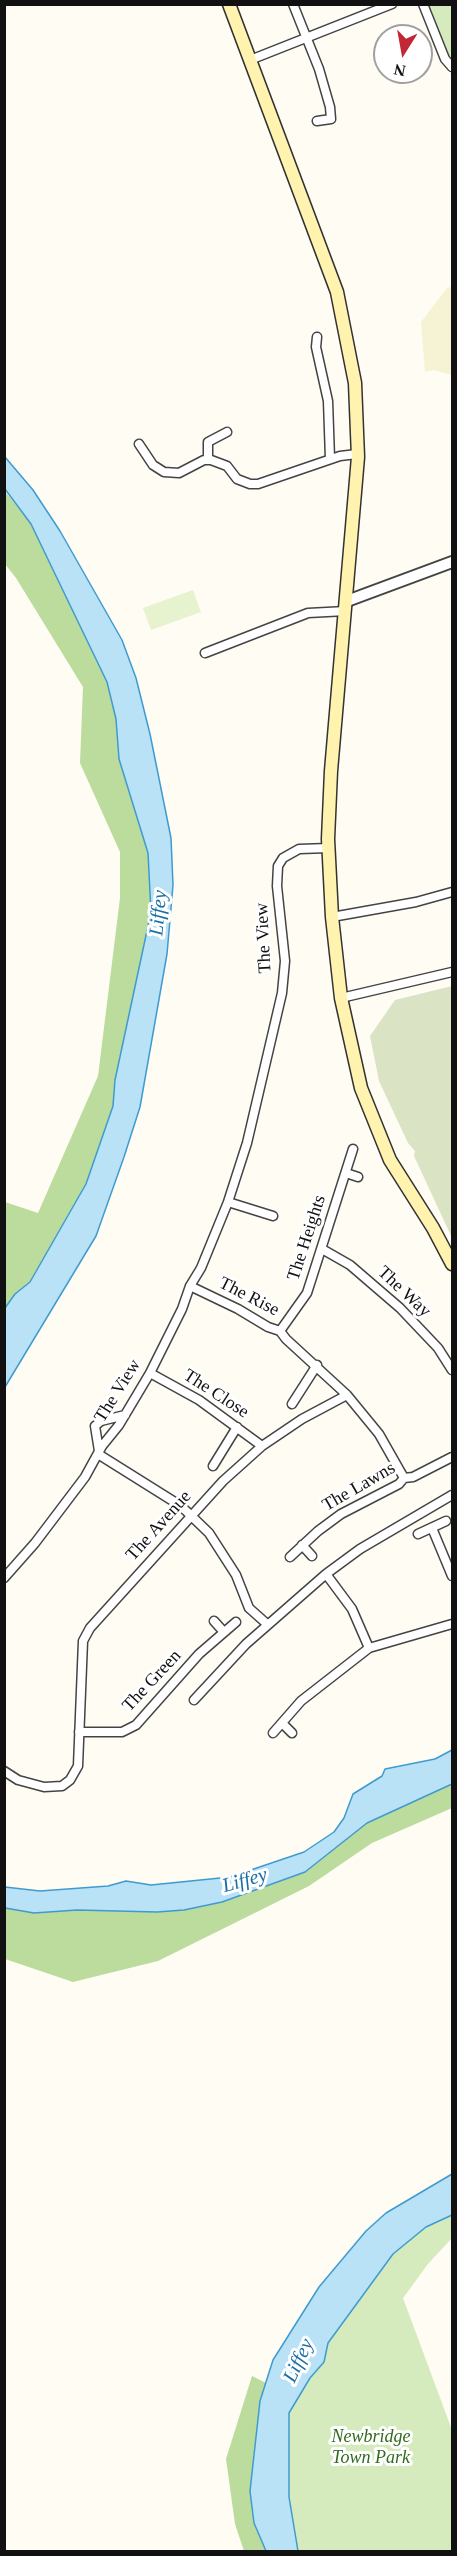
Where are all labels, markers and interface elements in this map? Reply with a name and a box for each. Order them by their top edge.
north arrow [373,24,433,84]
text: N [393,61,407,80]
water label: Liffey [145,889,173,937]
street label: The View [251,902,277,974]
street label: The Heights [283,1193,331,1283]
street label: The Way [373,1262,435,1322]
street label: The Rise [215,1273,283,1321]
street label: The View [90,1355,146,1427]
street label: The Close [179,1365,253,1423]
street label: The Lawns [319,1458,399,1516]
street label: The Avenue [122,1486,196,1566]
street label: The Green [118,1646,186,1716]
water label: Liffey [220,1863,270,1899]
water label: Liffey [278,2335,320,2387]
park label: Newbridge Town Park [332,2426,410,2468]

